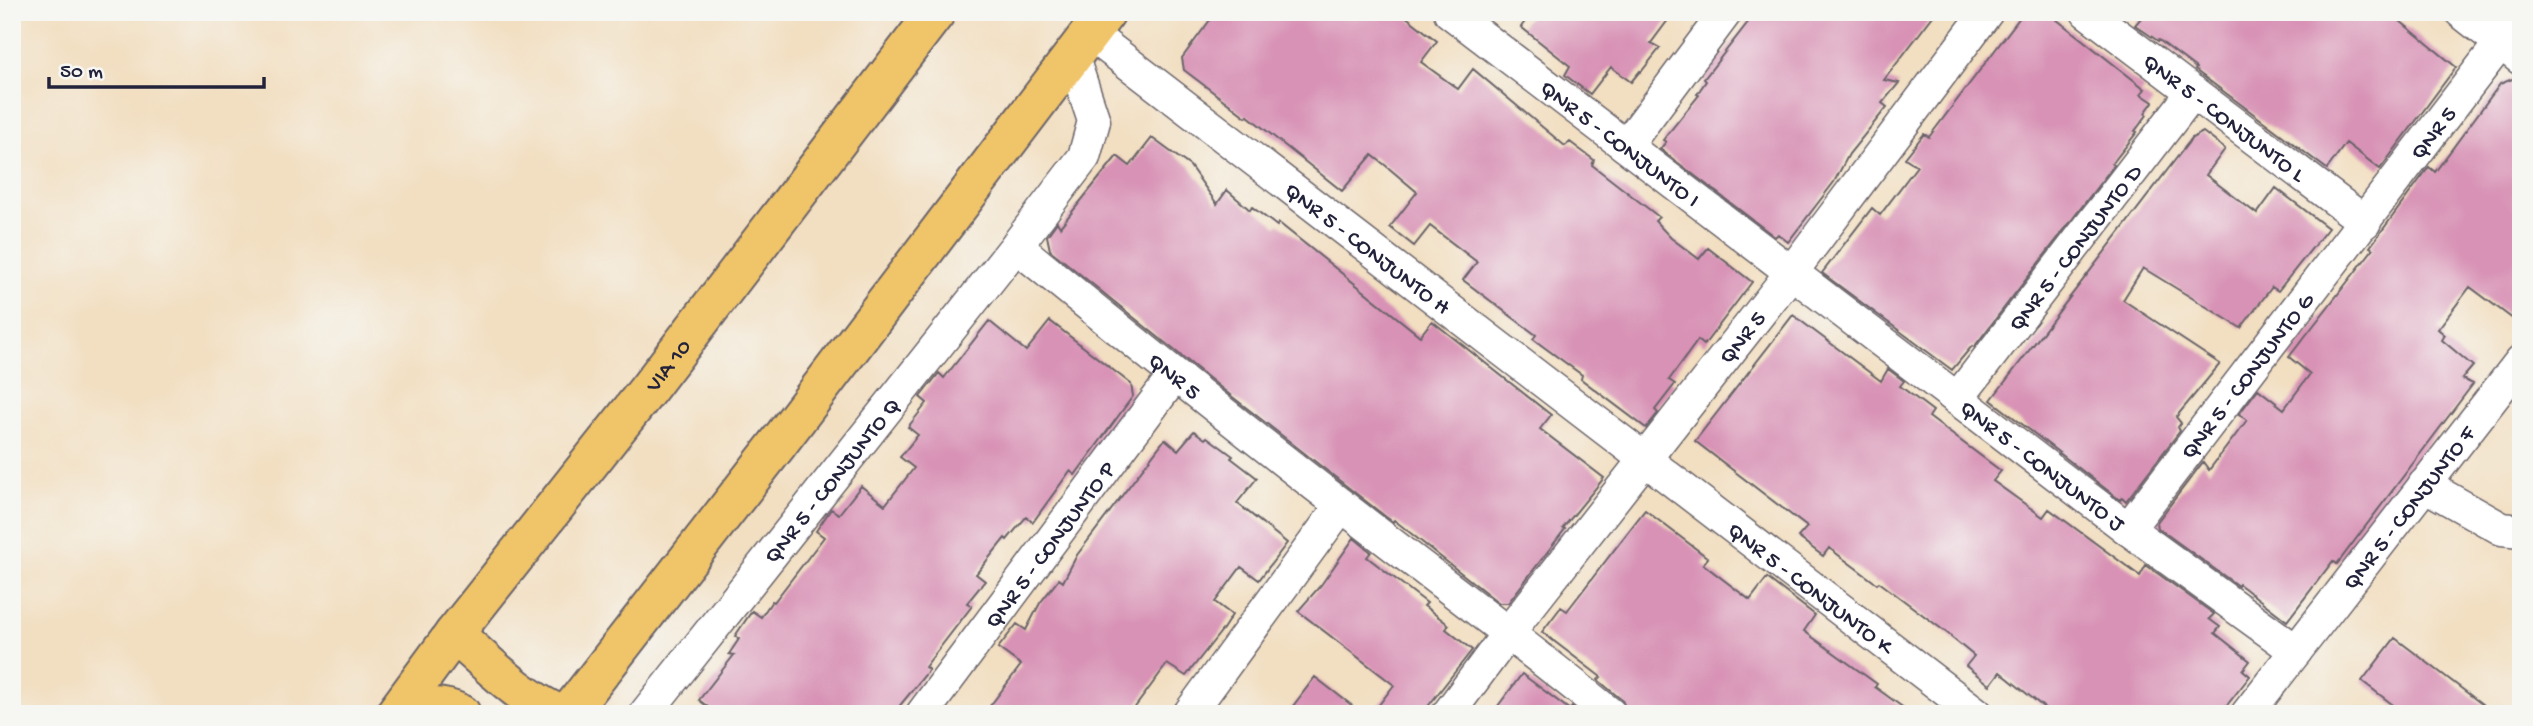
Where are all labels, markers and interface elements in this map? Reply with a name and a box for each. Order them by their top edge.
scale bar [49,46,264,90]
street label: QNR 5 - CONJUNTO L [2136,49,2311,190]
text: 50 m [60,61,103,86]
street label: QNR 5 - CONJUNTO I [1534,76,1704,215]
street label: QNR 5 [2406,102,2464,166]
street label: QNR 5 - CONJUNTO D [2004,159,2150,338]
street label: QNR 5 - CONJUNTO H [1278,178,1455,322]
street label: QNR 5 - CONJUNTO G [2176,287,2322,466]
street label: QNR 5 [1715,307,1773,371]
street label: VIA 10 [640,335,699,399]
street label: QNR 5 [1141,348,1205,407]
street label: QNR 5 - CONJUNTO Q [760,394,907,570]
street label: QNR 5 - CONJUNTO J [1953,396,2130,540]
street label: QNR 5 - CONJUNTO F [2338,421,2483,596]
street label: QNR 5 - CONJUNTO P [981,457,1123,635]
street label: QNR 5 - CONJUNTO K [1721,518,1899,663]

